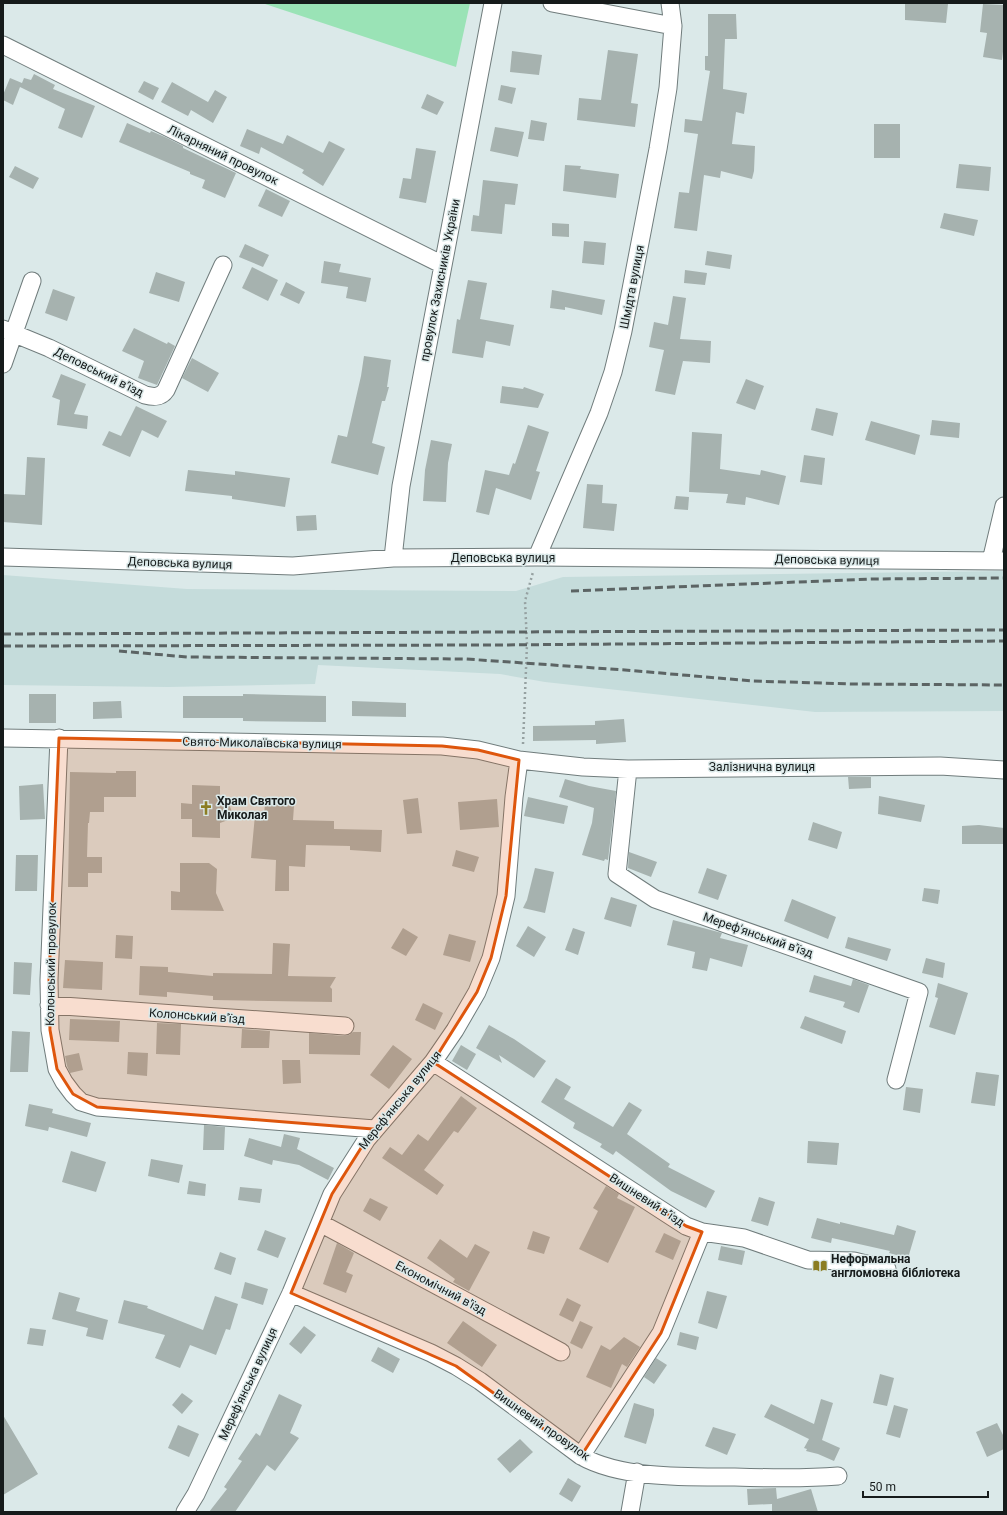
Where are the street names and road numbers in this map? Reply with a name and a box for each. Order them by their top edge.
street label: Лікарняний провулок [165,122,281,188]
street label: провулок Захисників України [417,197,463,363]
street label: Шмідта вулиця [617,244,647,330]
street label: Деповський в’їзд [52,344,146,400]
street label: Деповська вулиця [451,551,555,565]
street label: Деповська вулиця [775,552,879,568]
street label: Деповська вулиця [127,554,233,572]
street label: Свято-Миколаївська вулиця [182,735,342,751]
street label: Залізнична вулиця [709,760,815,774]
street label: Колонський провулок [43,901,59,1026]
street label: Мереф'янський в'їзд [701,910,815,960]
street label: Колонський в'їзд [148,1006,246,1026]
street label: Мереф'янська вулиця [356,1048,444,1152]
street label: Вишневий в’їзд [607,1171,687,1229]
street label: Економічний в'їзд [393,1258,489,1318]
street label: Мереф'янська вулиця [216,1325,280,1443]
street label: Вишневий провулок [491,1387,593,1464]

